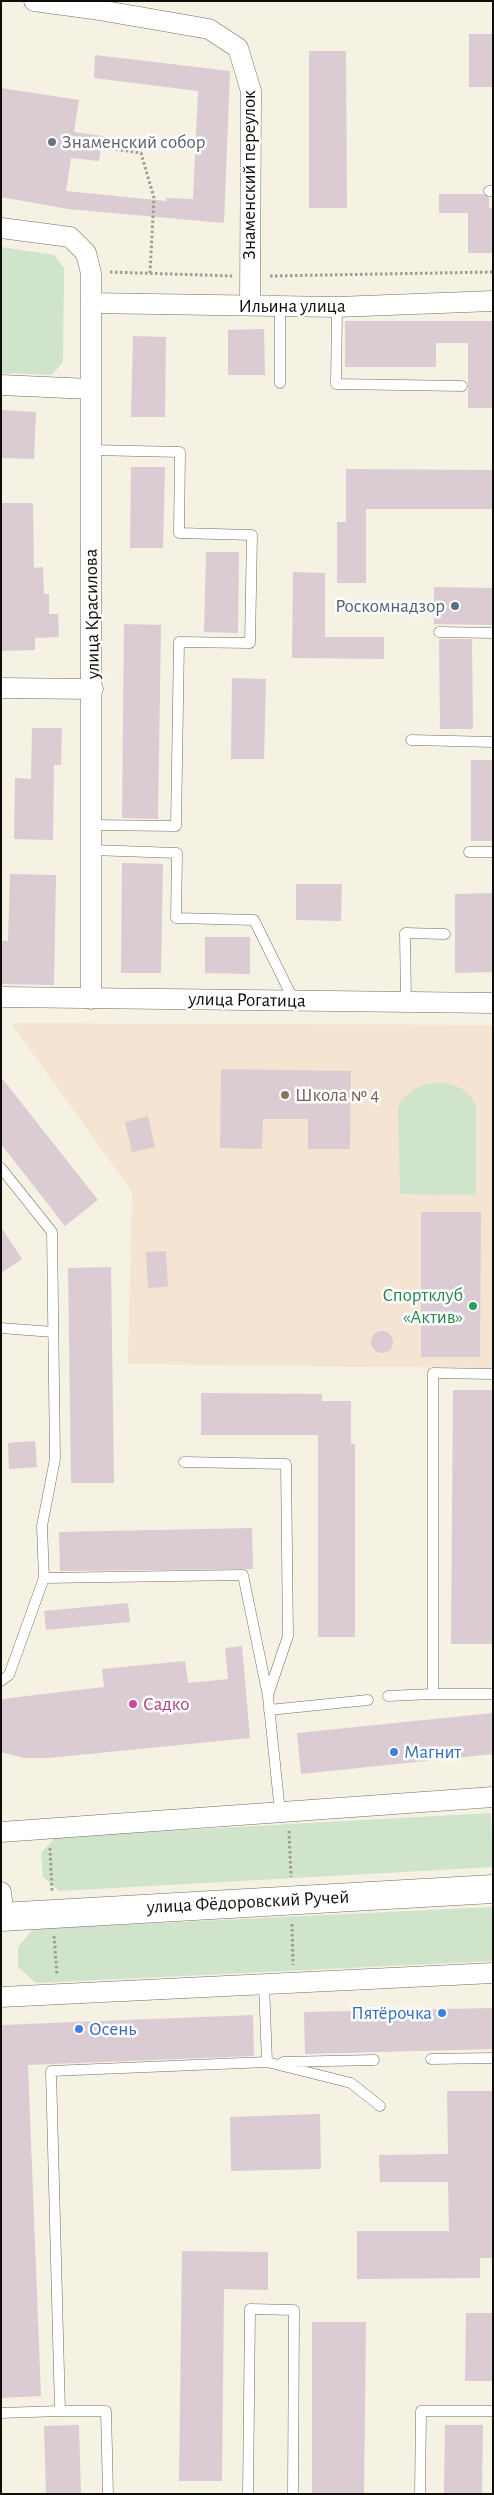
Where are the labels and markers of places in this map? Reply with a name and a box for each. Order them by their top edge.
place label: Знаменский собор [62,131,205,153]
marker: Знаменский собор [46,136,58,148]
place label: Роскомнадзор [335,595,445,617]
marker: Роскомнадзор [449,600,461,612]
place label: Школа № 4 [295,1084,379,1106]
marker: Школа № 4 [279,1089,291,1101]
place label: Спортклуб «Актив» [382,1284,463,1328]
marker: Спортклуб «Актив» [467,1300,479,1312]
place label: Садко [143,1693,189,1715]
marker: Садко [127,1698,139,1710]
place label: Магнит [404,1741,461,1763]
marker: Магнит [388,1746,400,1758]
place label: Пятёрочка [351,2002,432,2024]
marker: Пятёрочка [436,2007,448,2019]
place label: Осень [89,2018,136,2040]
marker: Осень [73,2023,85,2035]

